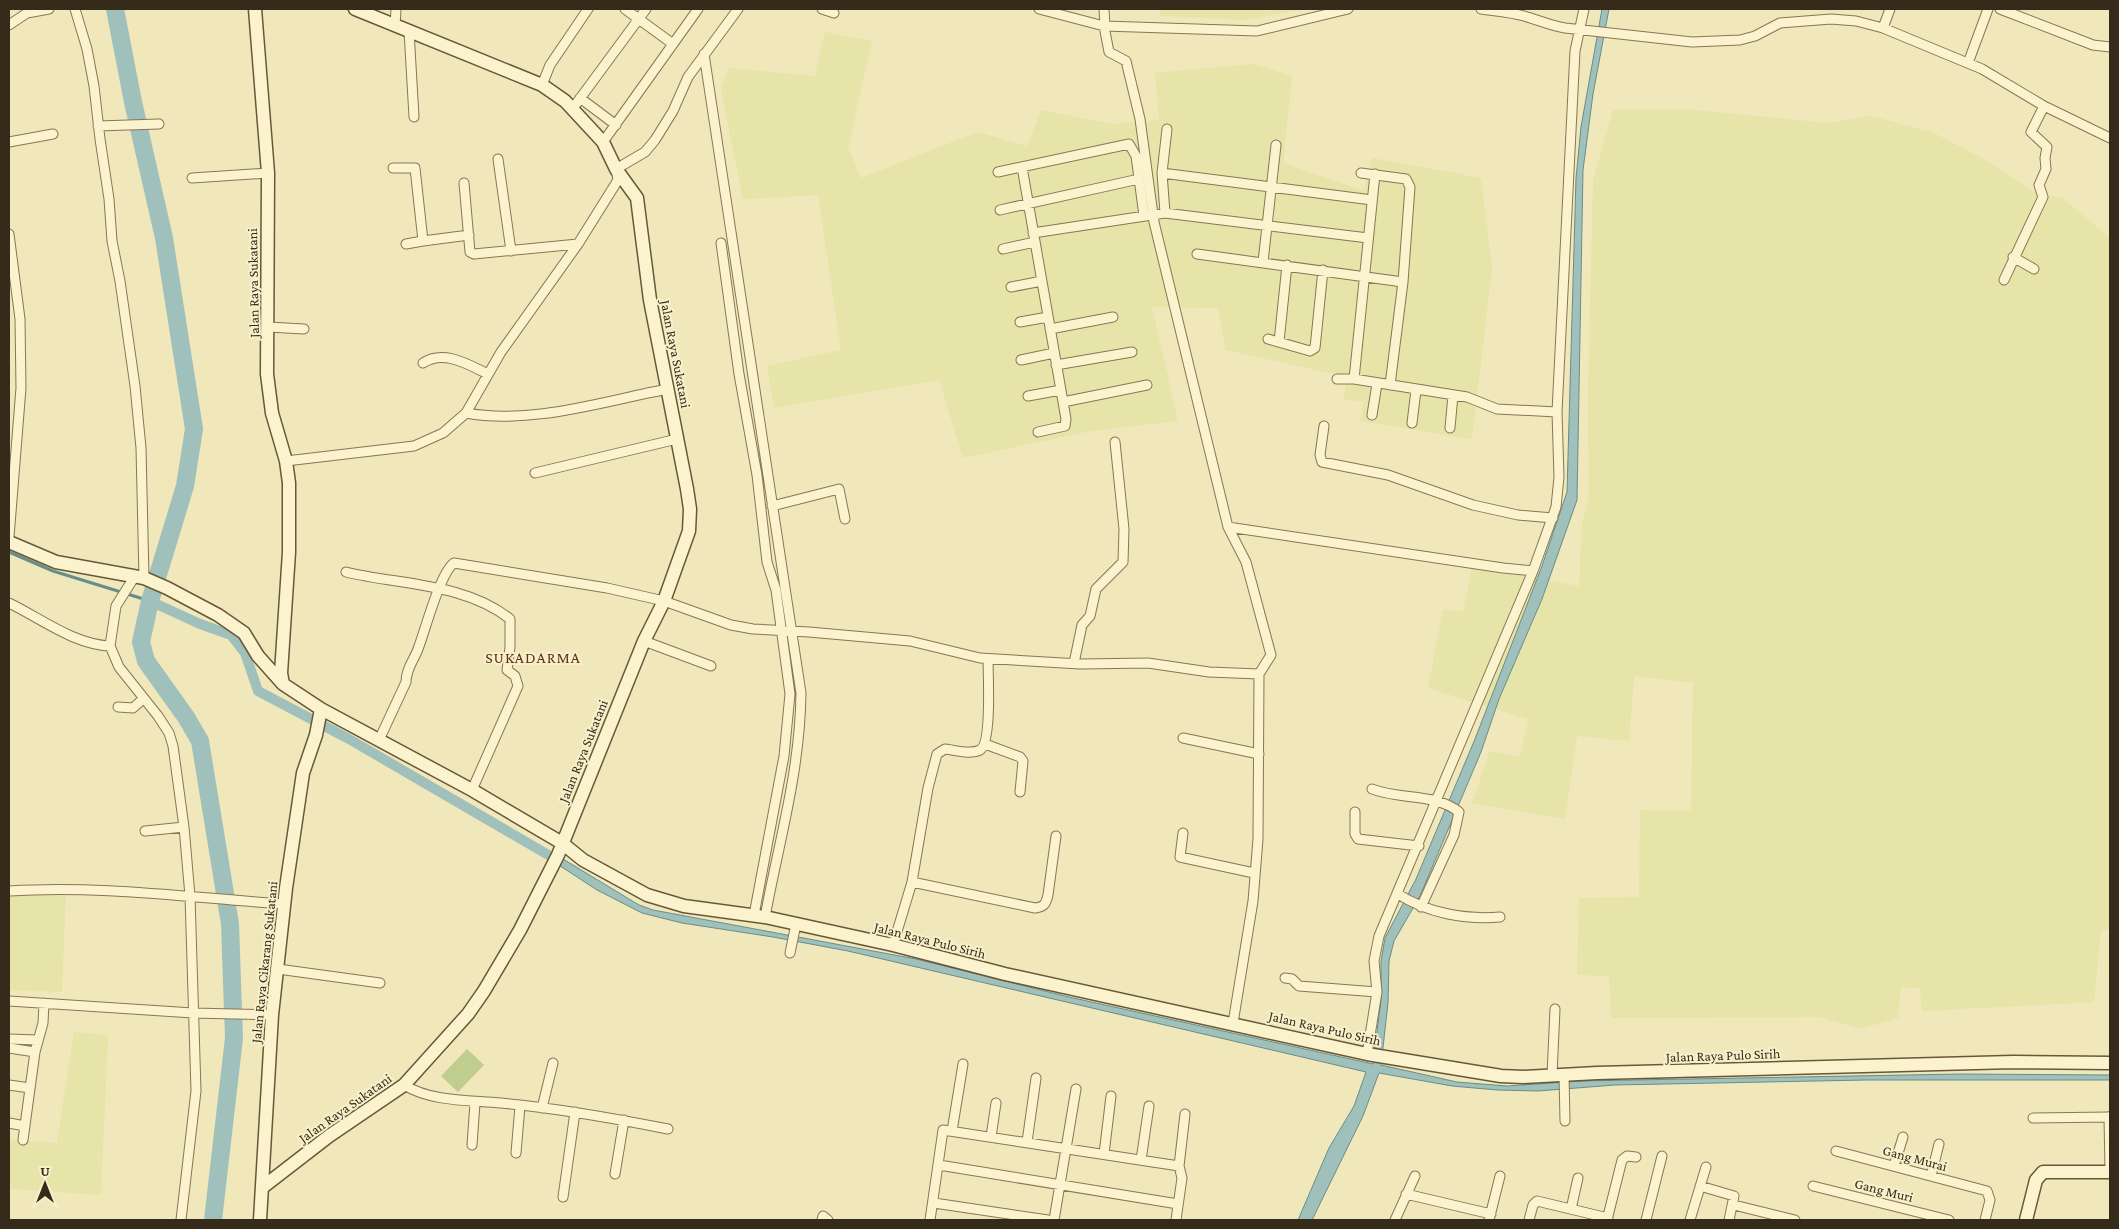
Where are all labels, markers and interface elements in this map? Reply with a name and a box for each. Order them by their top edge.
street label: Jalan Raya Sukatani [244,228,262,340]
street label: Jalan Raya Sukatani [657,297,694,410]
district label: SUKADARMA [485,649,581,666]
street label: Jalan Raya Sukatani [554,697,611,807]
street label: Jalan Raya Cikarang Sukatani [247,880,281,1046]
street label: Jalan Raya Pulo Sirih [871,918,988,962]
street label: Jalan Raya Pulo Sirih [1265,1007,1383,1049]
street label: Jalan Raya Pulo Sirih [1663,1045,1781,1065]
street label: Jalan Raya Sukatani [294,1070,395,1147]
street label: Gang Murai [1881,1142,1949,1174]
north arrow [20,1159,70,1209]
text: U [40,1163,50,1179]
street label: Gang Muri [1853,1175,1915,1205]

